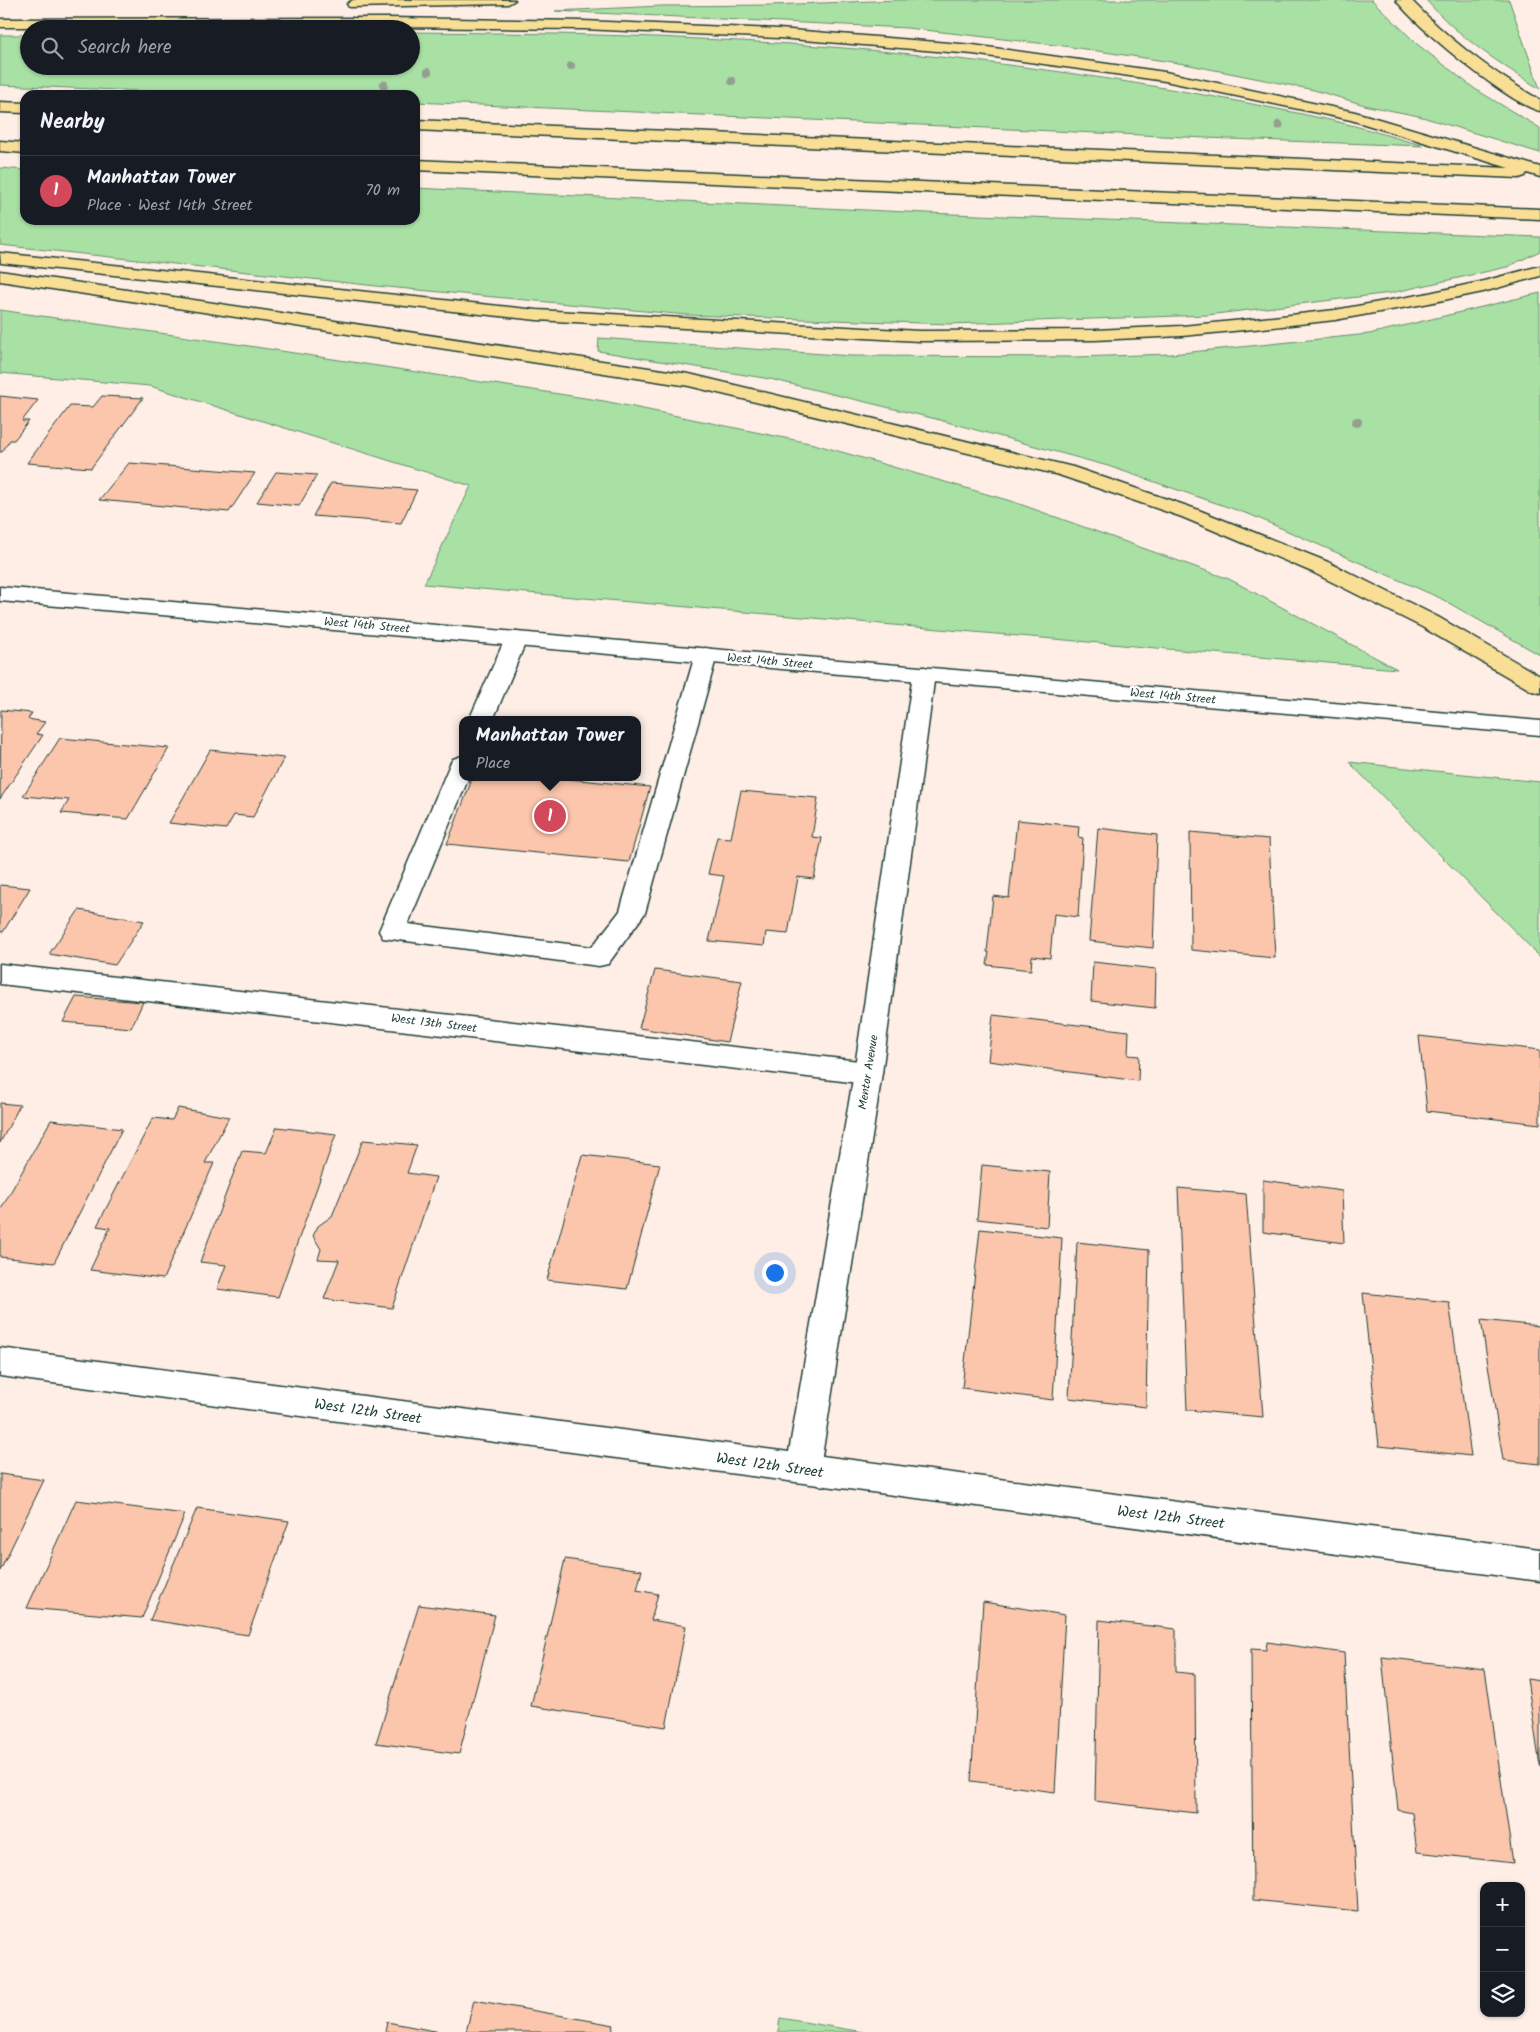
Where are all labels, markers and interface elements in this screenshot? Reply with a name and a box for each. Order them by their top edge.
search box [20,20,420,75]
text: Search here [78,33,172,63]
icon: search [38,34,66,62]
text: Nearby [40,106,105,139]
text: Manhattan Tower [87,163,235,193]
text: 1 [54,178,58,203]
text: 70 m [365,178,400,203]
text: Place · West 14th Street [87,193,253,218]
street label: West 14th Street [323,612,411,639]
street label: West 14th Street [726,648,814,675]
street label: West 14th Street [1129,683,1217,710]
popup [459,716,641,781]
text: Manhattan Tower [476,721,624,751]
text: Place [476,751,510,776]
pin: 1 [534,797,566,835]
street label: West 13th Street [390,1009,478,1038]
street label: Mentor Avenue [853,1033,884,1111]
your location [762,1260,788,1286]
street label: West 12th Street [313,1393,423,1431]
street label: West 12th Street [715,1447,825,1485]
street label: West 12th Street [1116,1499,1226,1537]
map controls [1480,1882,1525,2017]
button: + [1480,1882,1525,1927]
button: − [1480,1927,1525,1972]
button: layers [1480,1972,1525,2017]

